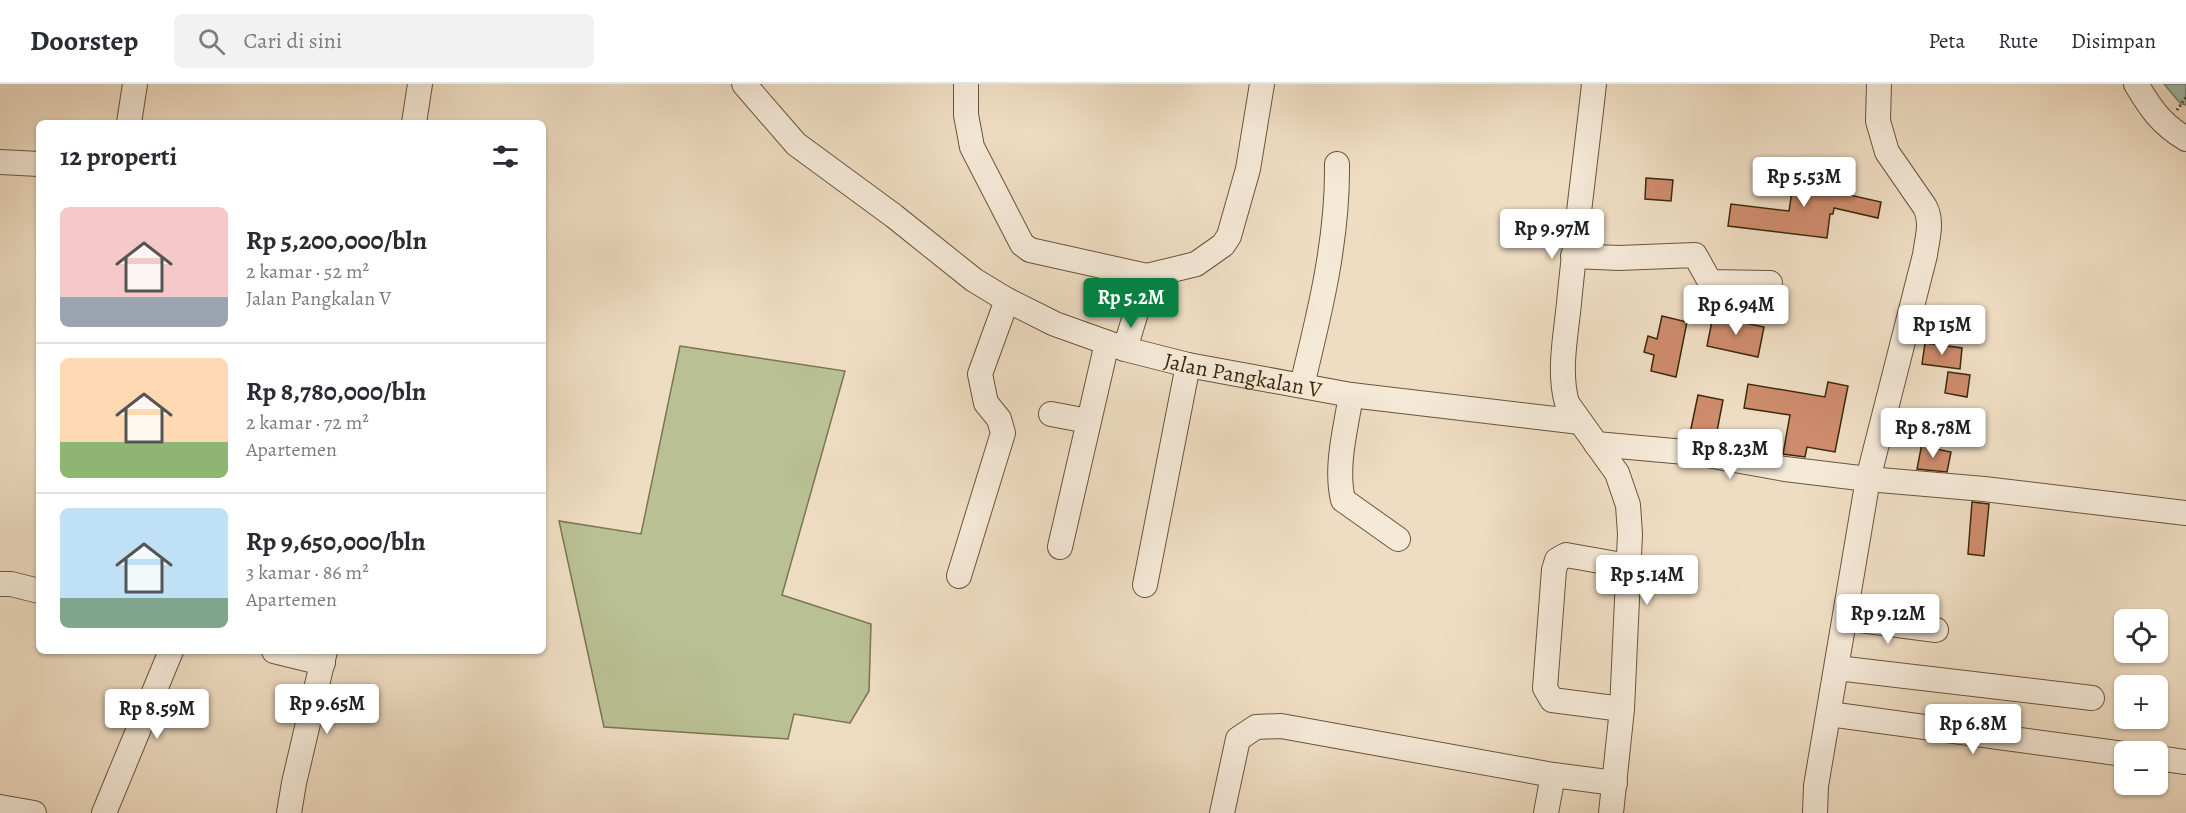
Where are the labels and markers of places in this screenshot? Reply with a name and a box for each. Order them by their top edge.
pin: Rp 5.53M [1742,157,1866,208]
pin: Rp 9.97M [1490,209,1614,260]
pin: Rp 5.2M [1076,278,1186,329]
pin: Rp 6.94M [1674,285,1798,336]
pin: Rp 15M [1893,305,1991,356]
pin: Rp 8.78M [1871,408,1995,459]
pin: Rp 8.23M [1668,429,1792,480]
pin: Rp 5.14M [1585,555,1709,606]
pin: Rp 9.12M [1826,594,1950,645]
pin: Rp 9.65M [265,684,389,735]
pin: Rp 8.59M [95,689,219,740]
pin: Rp 6.8M [1918,704,2028,755]

